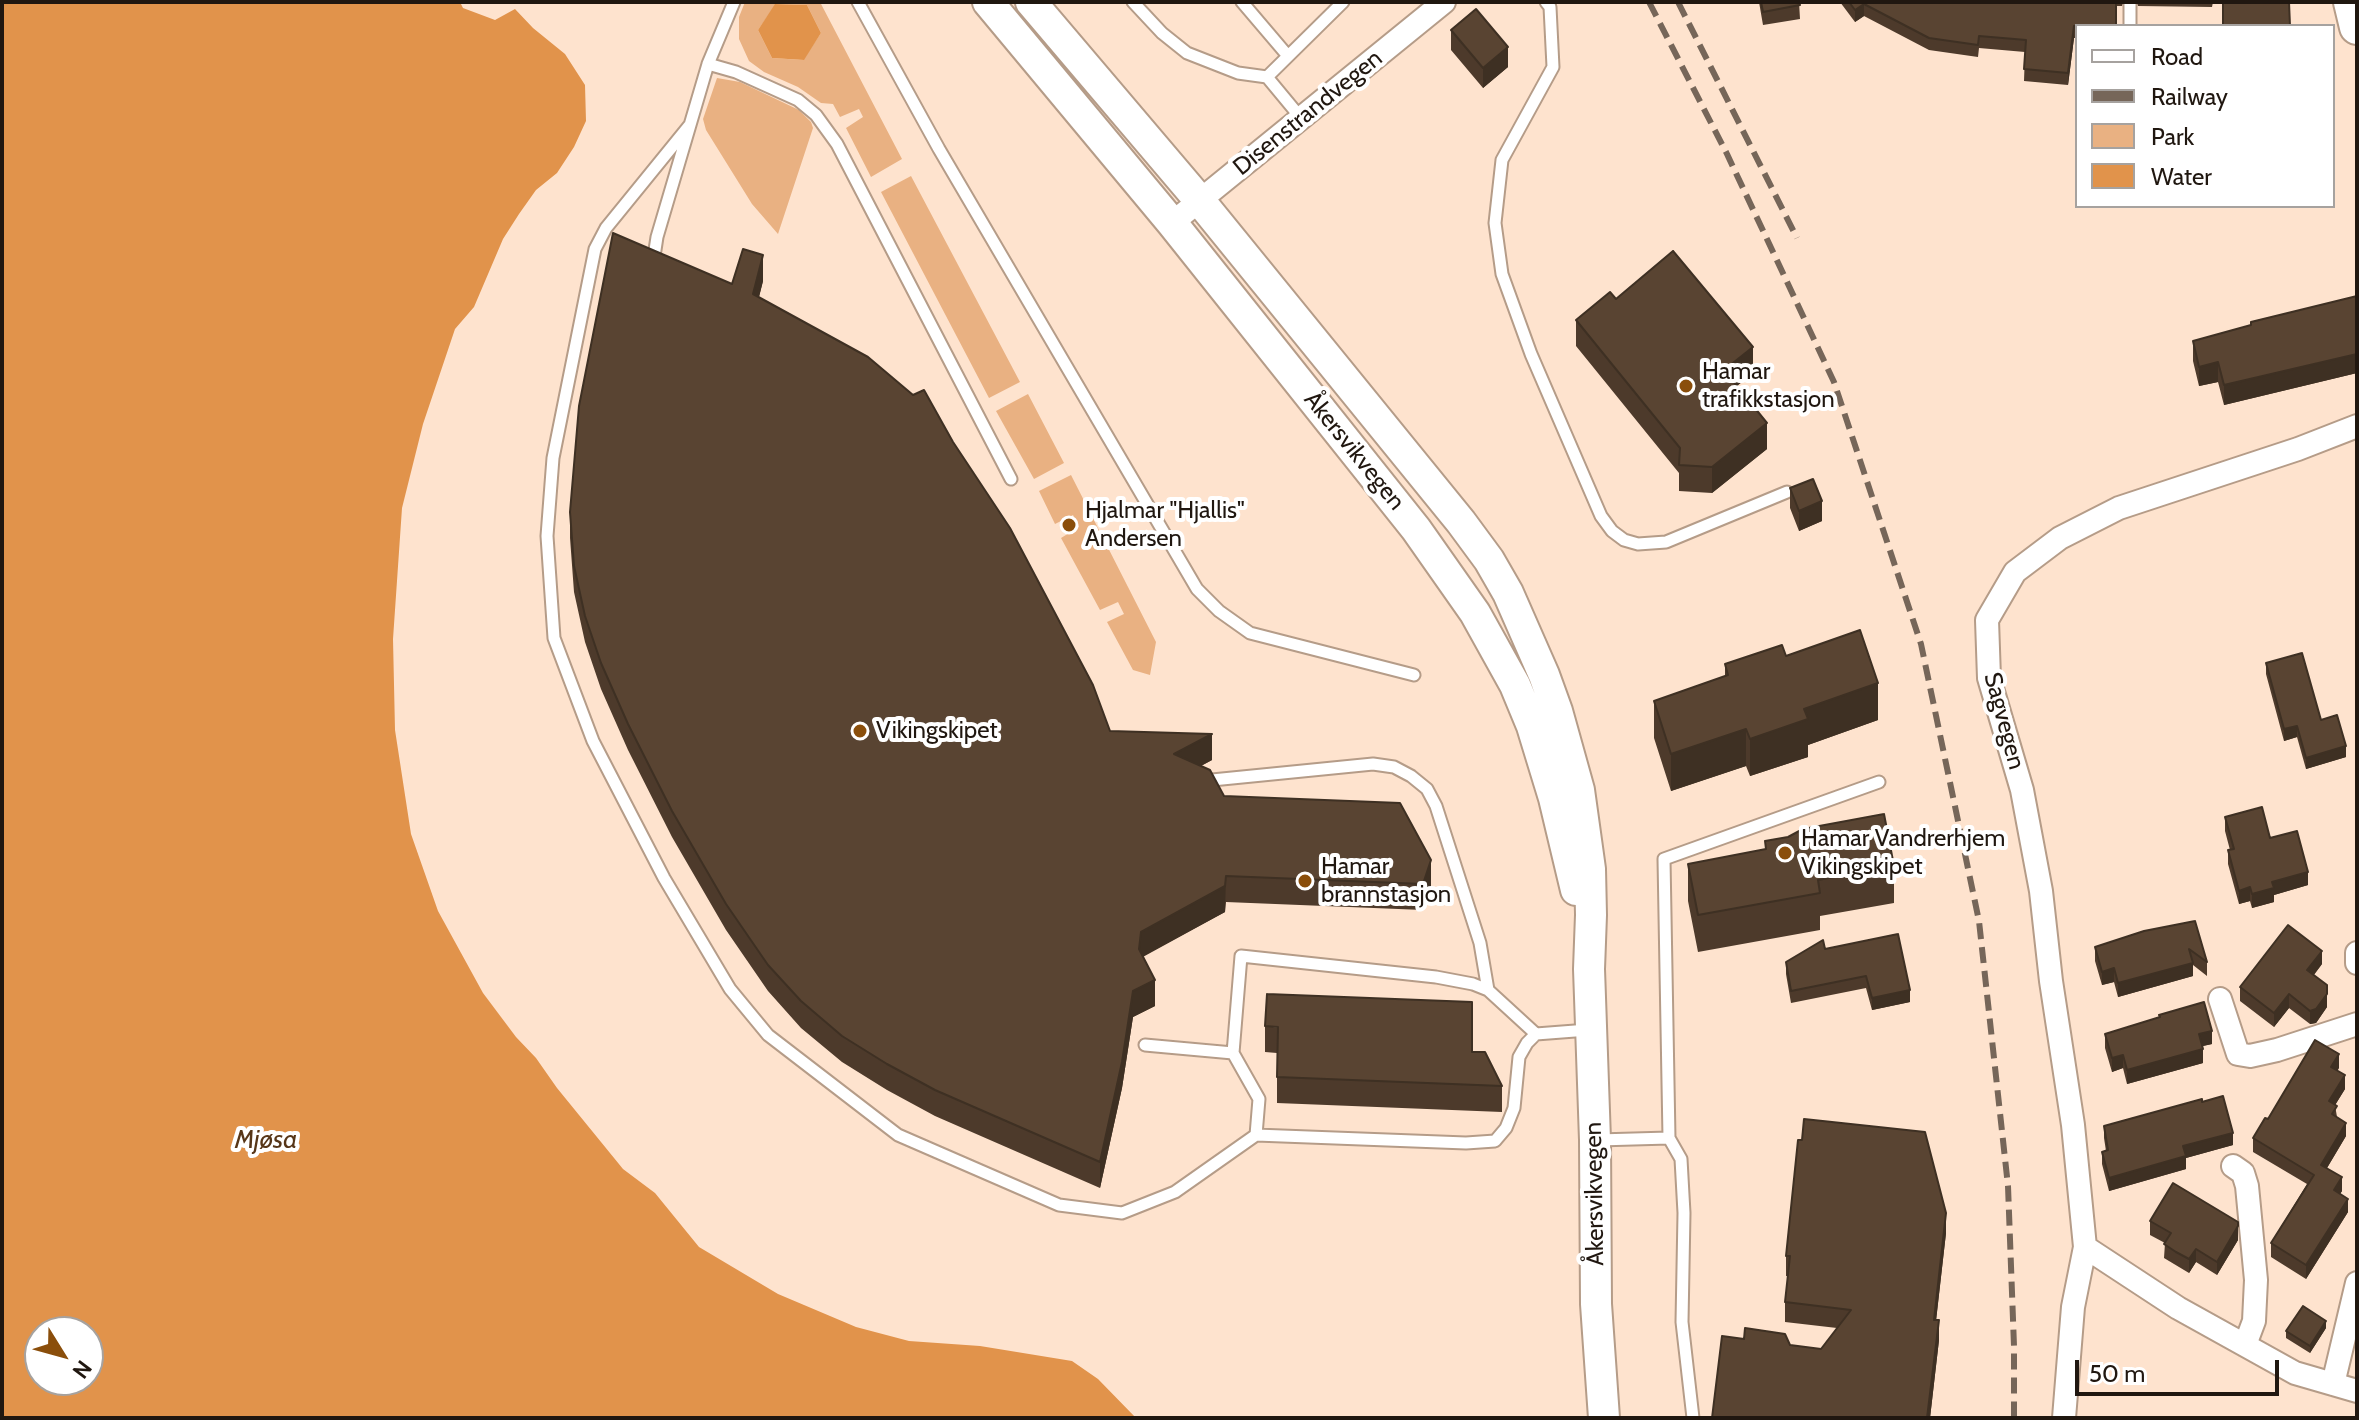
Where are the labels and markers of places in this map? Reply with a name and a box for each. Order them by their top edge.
place label: Hamar trafikkstasjon [1702,358,1835,414]
marker: Hamar trafikkstasjon [1677,377,1695,395]
place label: Hjalmar "Hjallis" Andersen [1085,497,1245,553]
marker: Hjalmar "Hjallis" Andersen [1060,516,1078,534]
place label: Vikingskipet [876,717,998,745]
marker: Vikingskipet [851,722,869,740]
place label: Hamar Vandrerhjem Vikingskipet [1801,825,2005,881]
marker: Hamar Vandrerhjem Vikingskipet [1776,844,1794,862]
place label: Hamar brannstasjon [1321,853,1451,909]
marker: Hamar brannstasjon [1296,872,1314,890]

